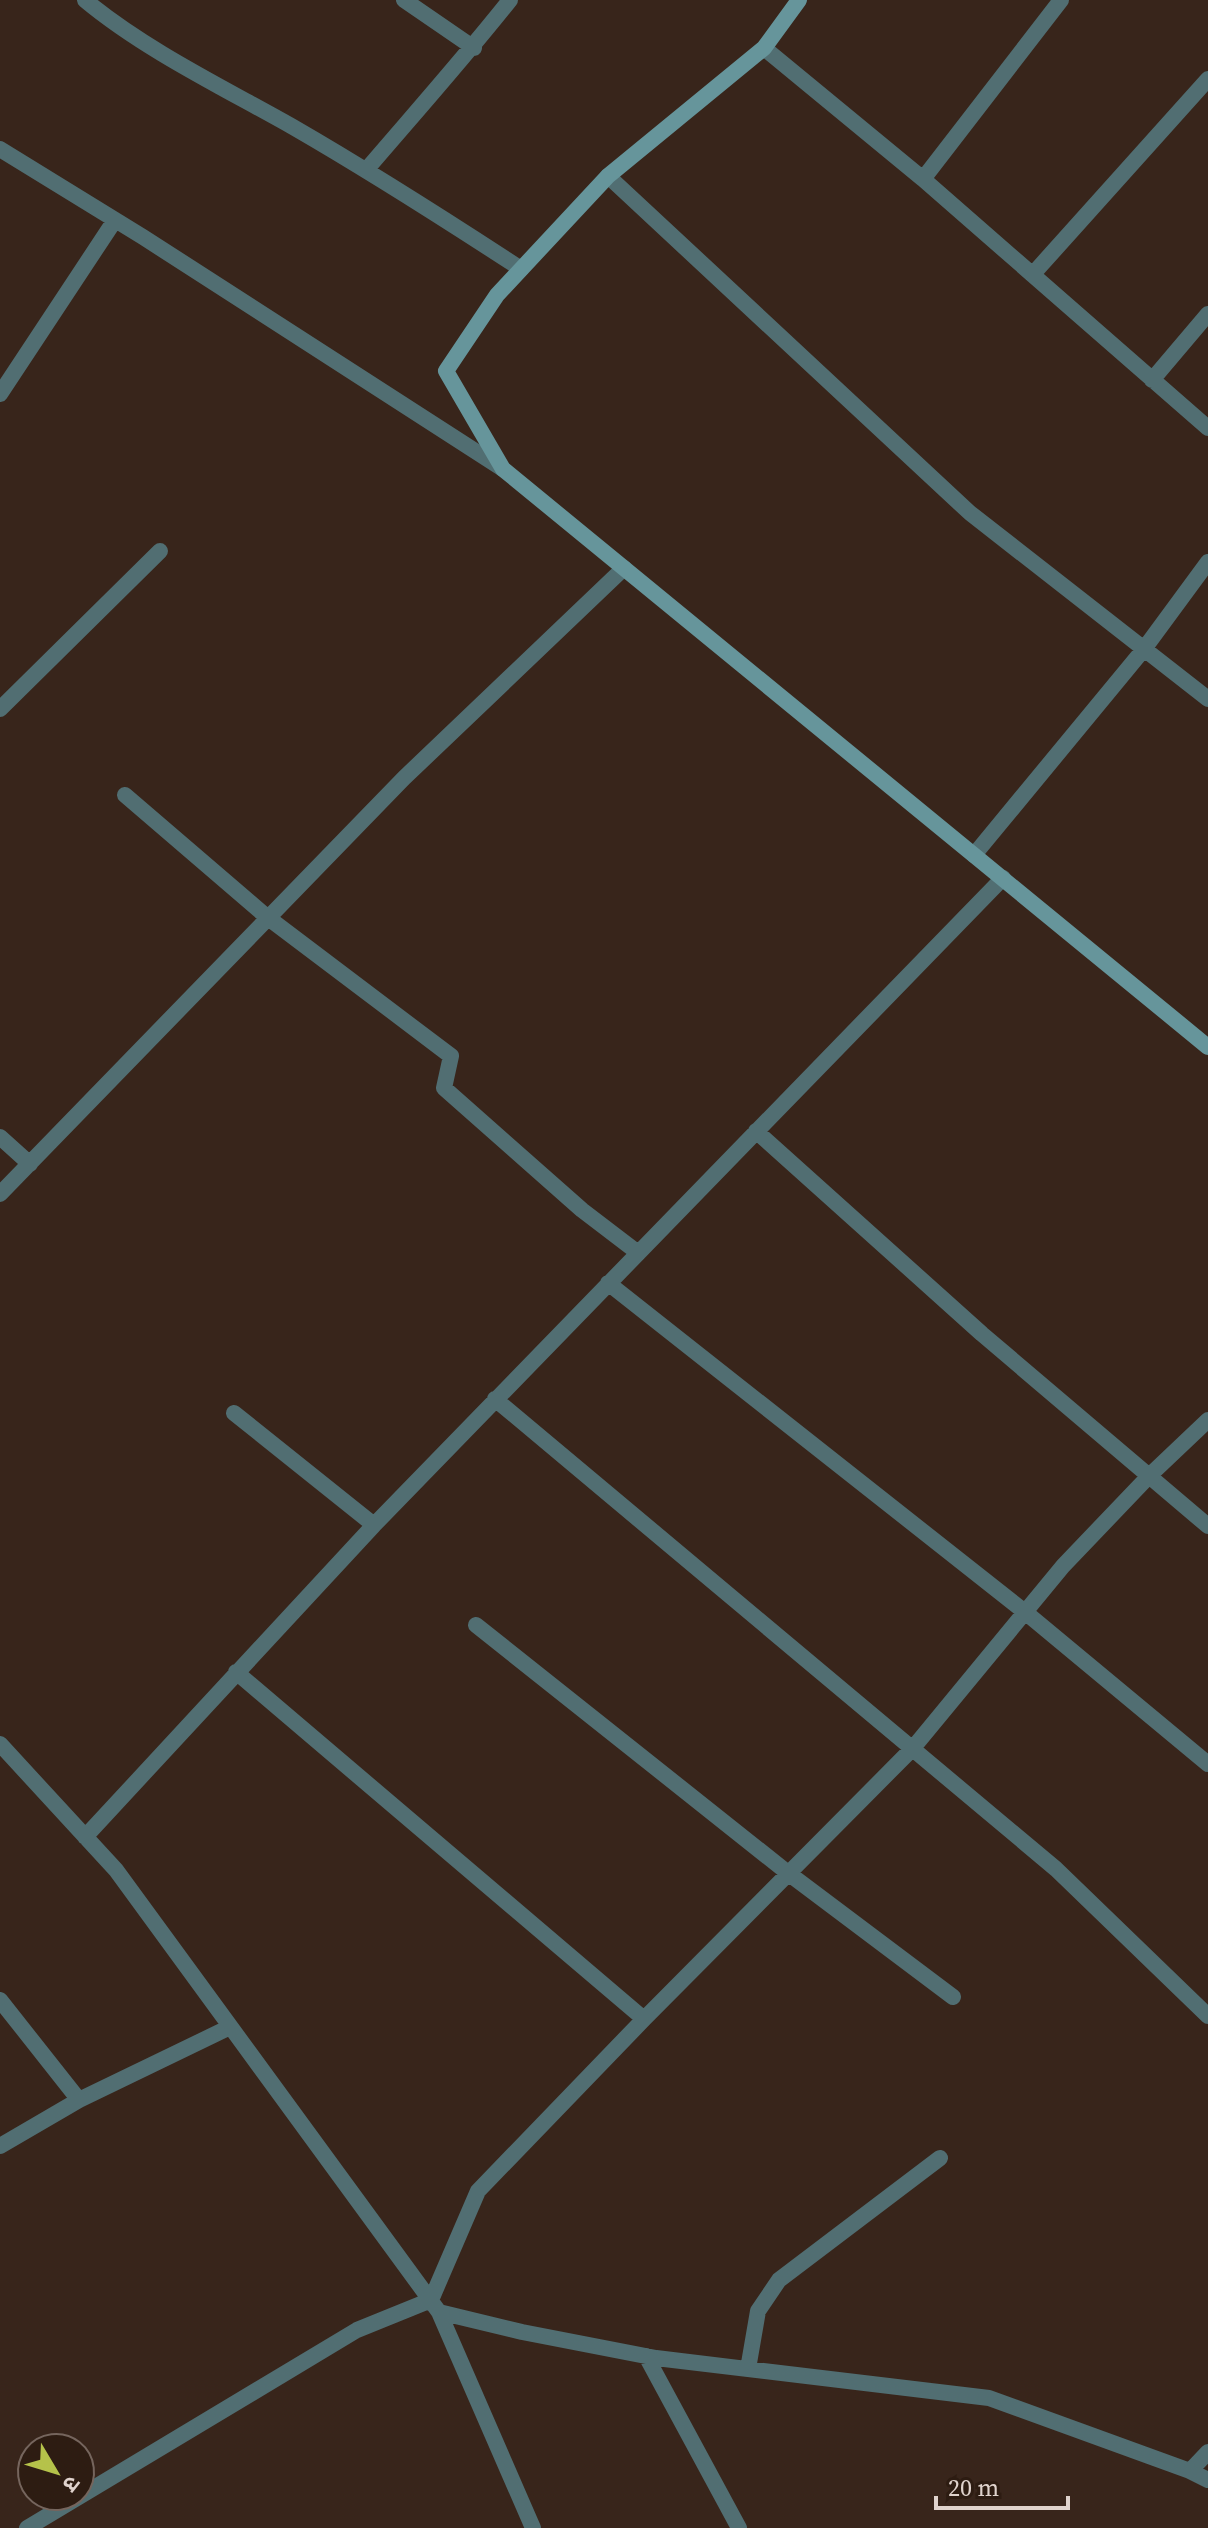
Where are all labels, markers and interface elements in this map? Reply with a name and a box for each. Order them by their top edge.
north arrow [16,2432,96,2512]
scale bar [936,2460,1068,2510]
text: उ [55,2470,88,2500]
text: 20 m [948,2471,999,2504]

